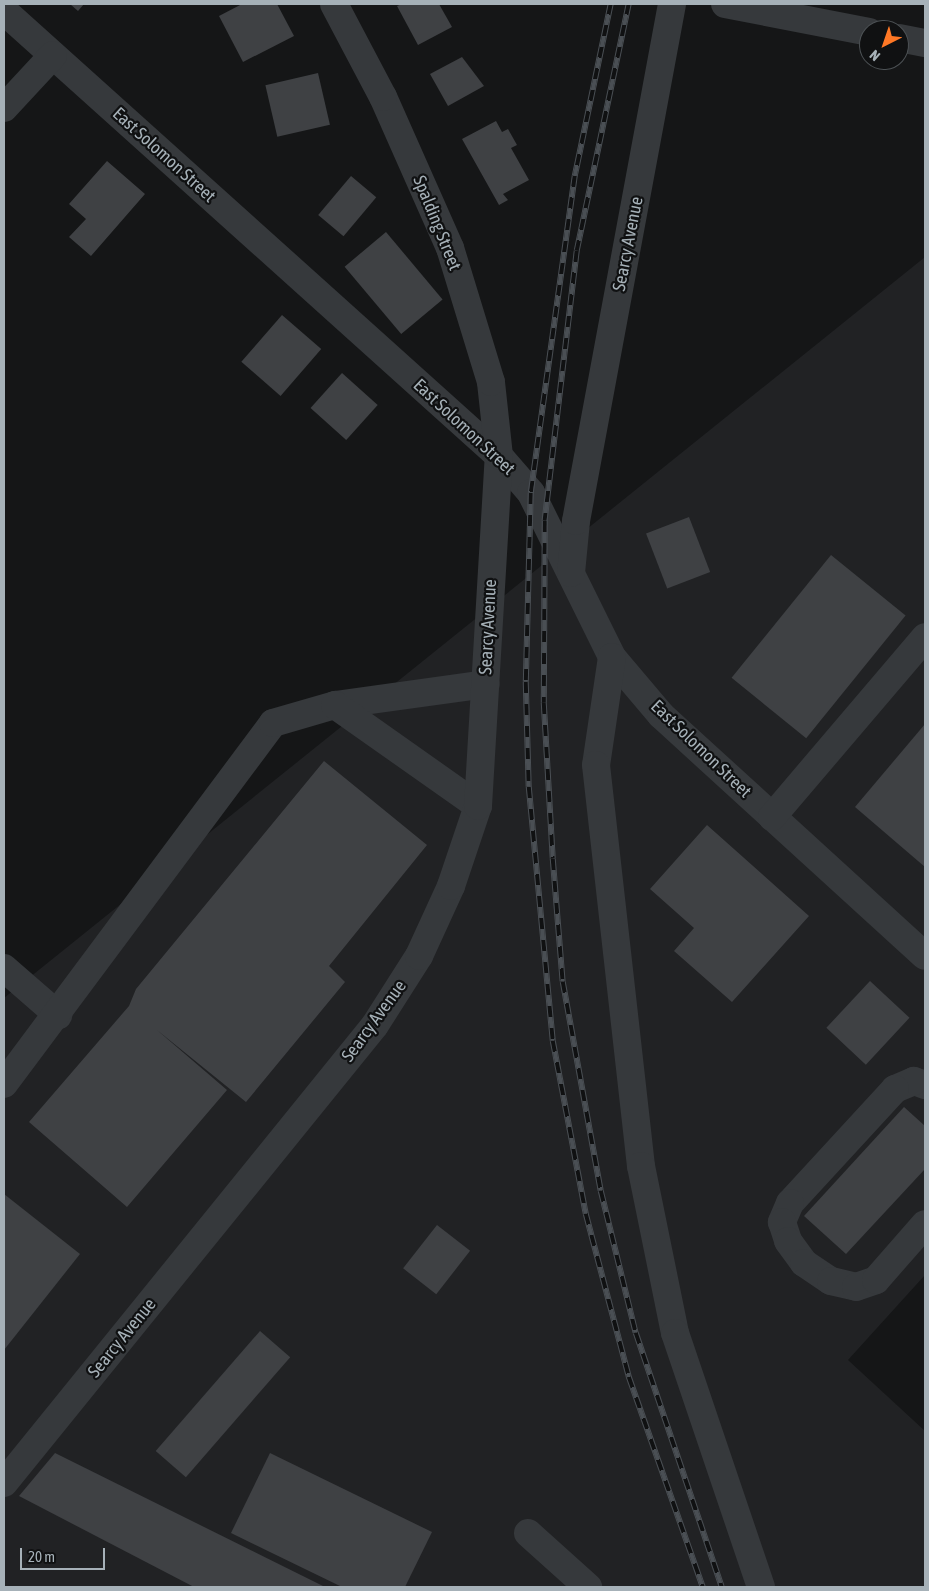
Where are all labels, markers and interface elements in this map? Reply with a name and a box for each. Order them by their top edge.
north arrow [859,20,909,70]
text: N [866,47,883,64]
street label: East Solomon Street [108,103,220,207]
street label: Spalding Street [408,173,466,273]
street label: Searcy Avenue [608,195,648,293]
street label: East Solomon Street [409,374,519,480]
street label: Searcy Avenue [475,579,501,675]
street label: East Solomon Street [646,696,756,802]
street label: Searcy Avenue [337,976,411,1066]
street label: Searcy Avenue [83,1294,161,1382]
scale bar [22,1538,108,1570]
text: 20 m [28,1548,55,1565]

